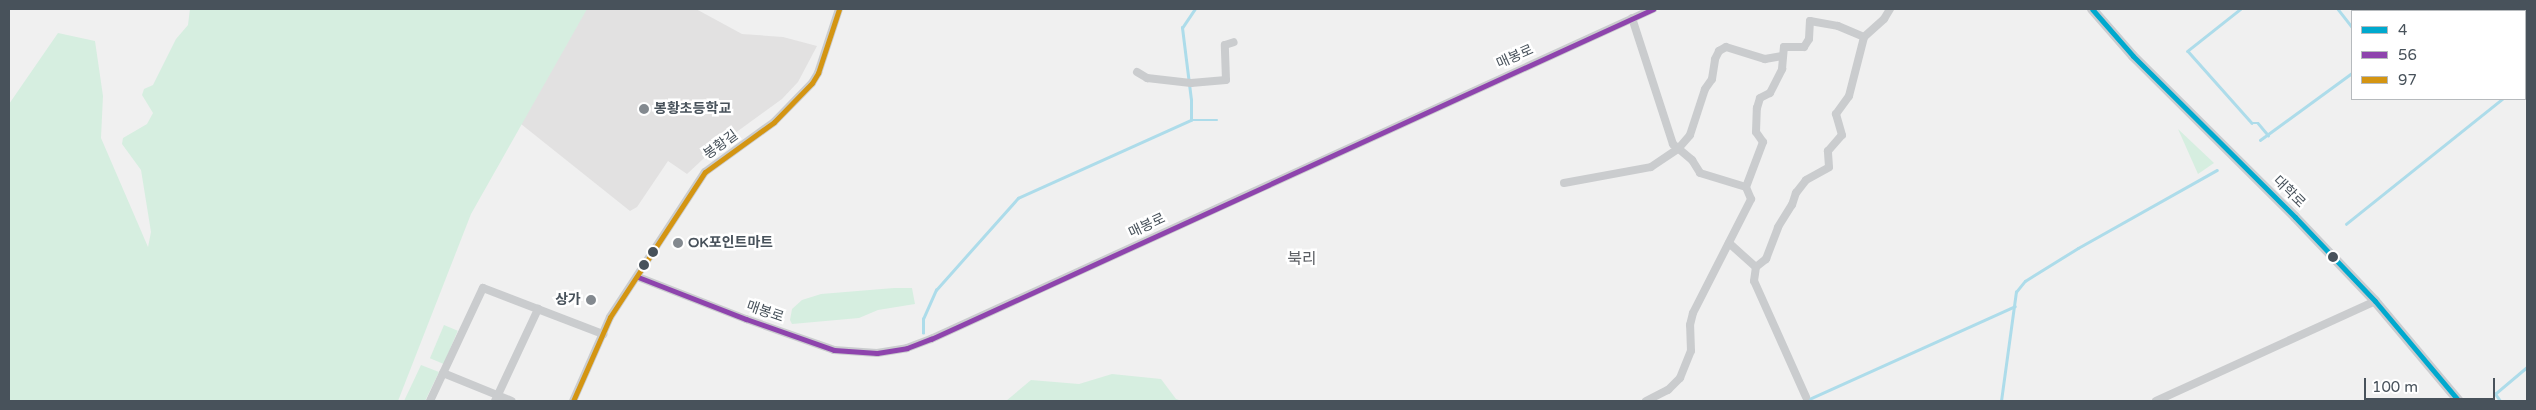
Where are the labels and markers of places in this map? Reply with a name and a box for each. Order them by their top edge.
place label: 봉황초등학교 [654,101,731,117]
marker: 봉황초등학교 [638,103,650,115]
place label: OK포인트마트 [688,235,773,251]
marker: OK포인트마트 [672,237,684,249]
unlabelled marker [648,247,658,257]
unlabelled marker [2328,252,2338,262]
unlabelled marker [639,260,649,270]
place label: 상가 [555,292,581,308]
marker: 상가 [585,294,597,306]

